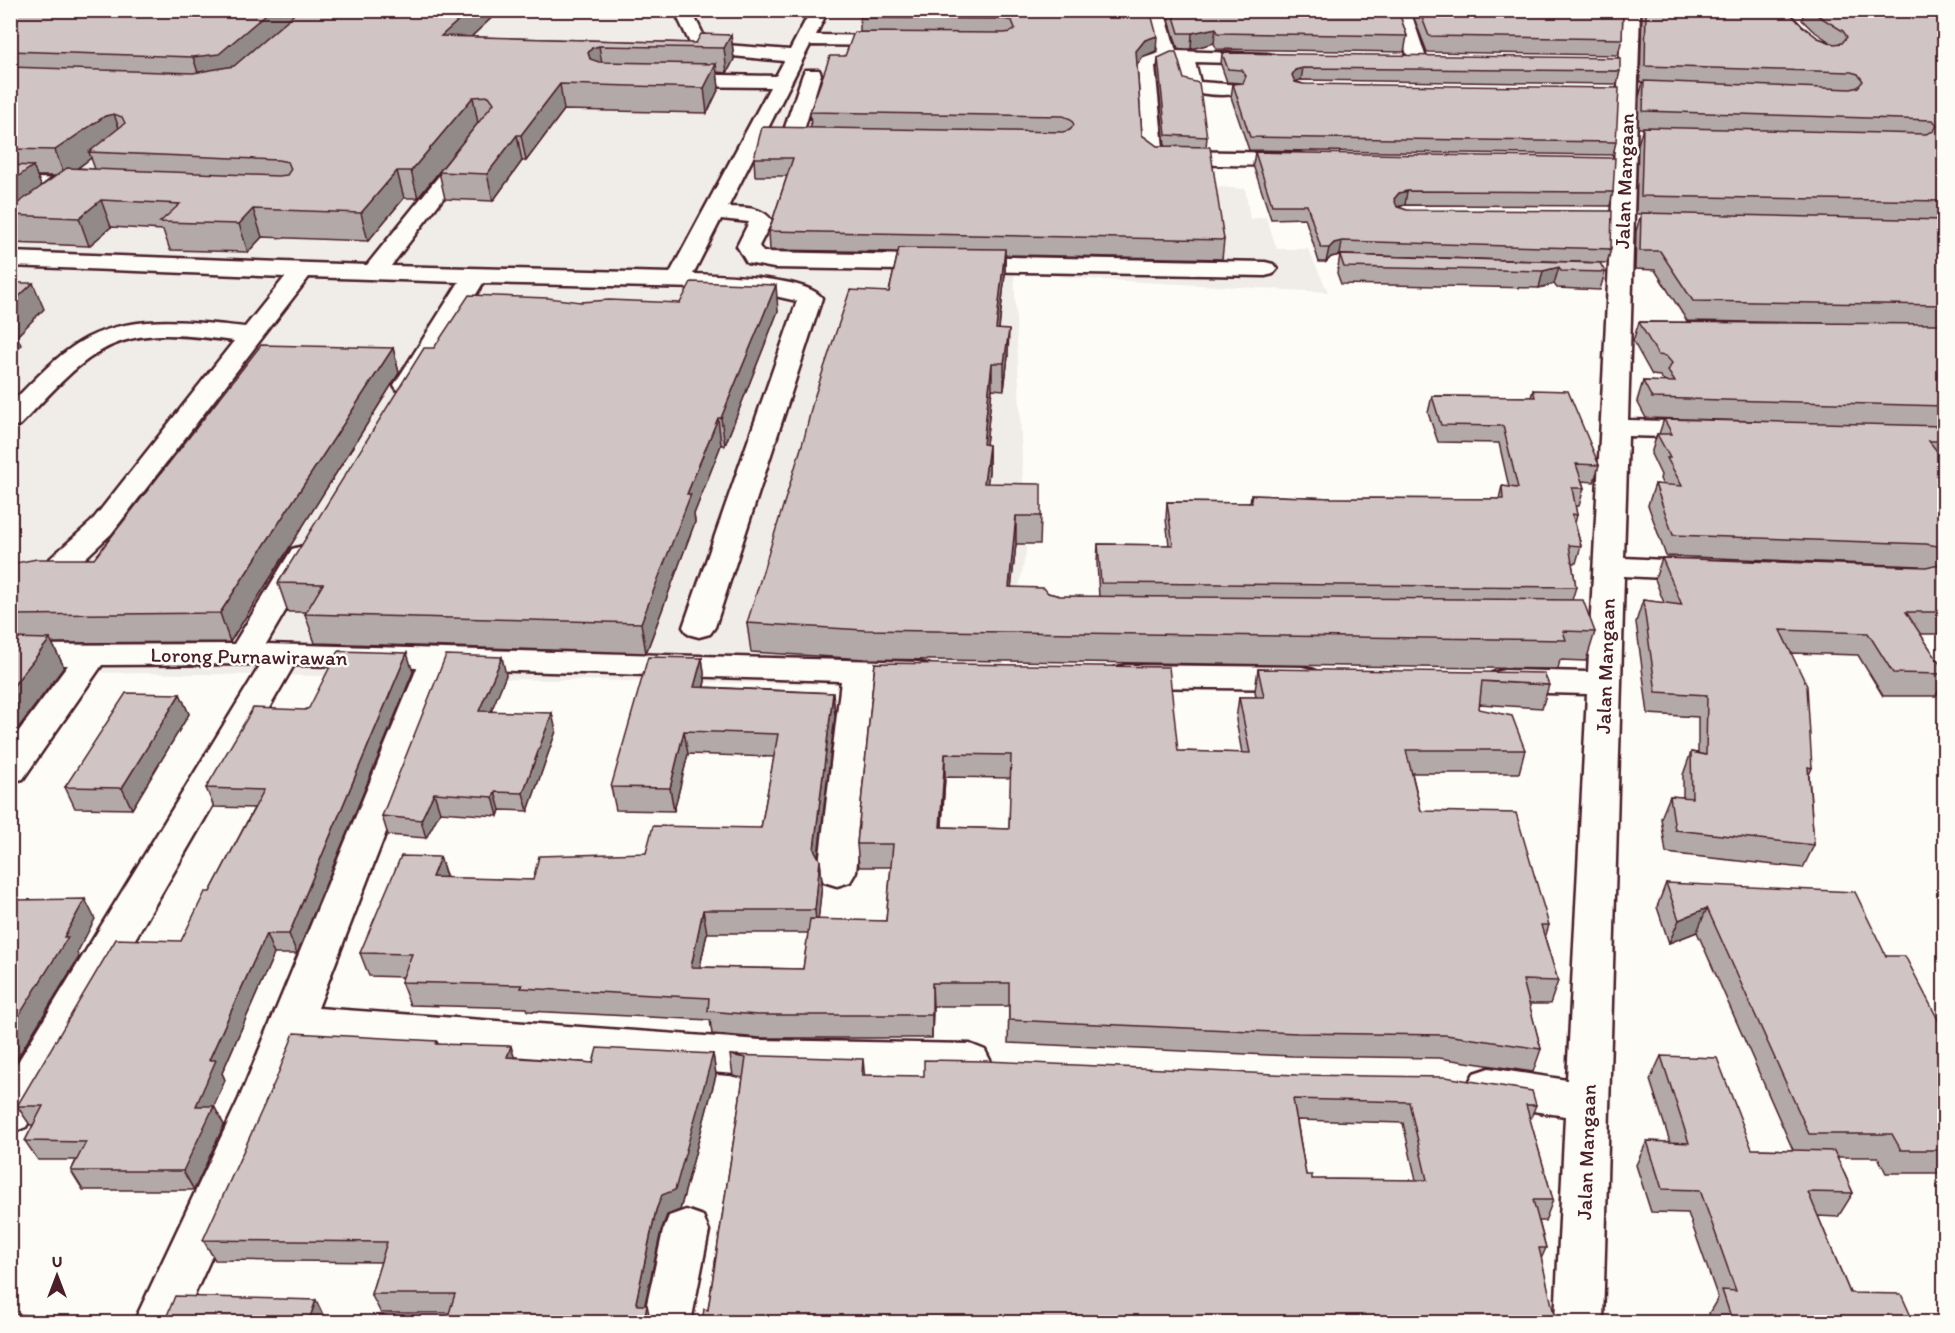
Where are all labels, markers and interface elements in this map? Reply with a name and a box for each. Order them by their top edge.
street label: Jalan Mangaan [1609,113,1639,249]
street label: Jalan Mangaan [1590,598,1620,734]
street label: Lorong Purnawirawan [150,642,348,670]
street label: Jalan Mangaan [1571,1084,1601,1220]
north arrow [27,1246,87,1306]
text: U [52,1252,62,1271]

